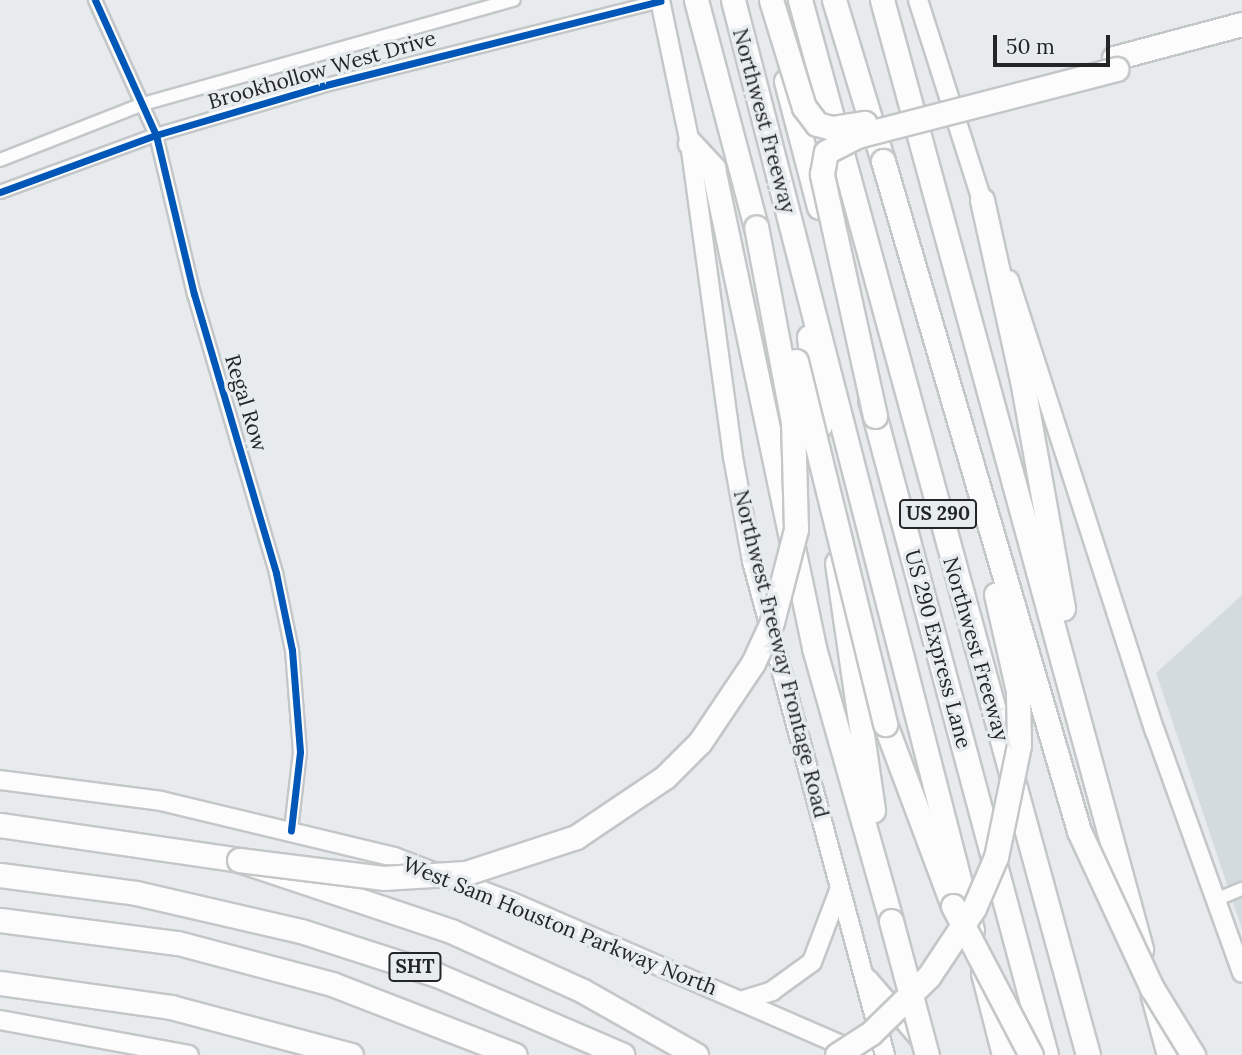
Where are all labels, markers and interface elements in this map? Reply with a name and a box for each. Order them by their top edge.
scale bar [997,21,1114,65]
street label: Brookhollow West Drive [205,25,439,115]
street label: Northwest Freeway [727,26,801,216]
text: 50 m [1006,33,1055,60]
street label: Regal Row [219,351,273,455]
street label: Northwest Freeway Frontage Road [728,487,834,821]
road number: US 290 [898,499,978,530]
street label: US 290 Express Lane [899,547,977,751]
street label: Northwest Freeway [938,554,1014,744]
street label: West Sam Houston Parkway North [399,851,721,1001]
road number: SHT [387,951,443,982]

